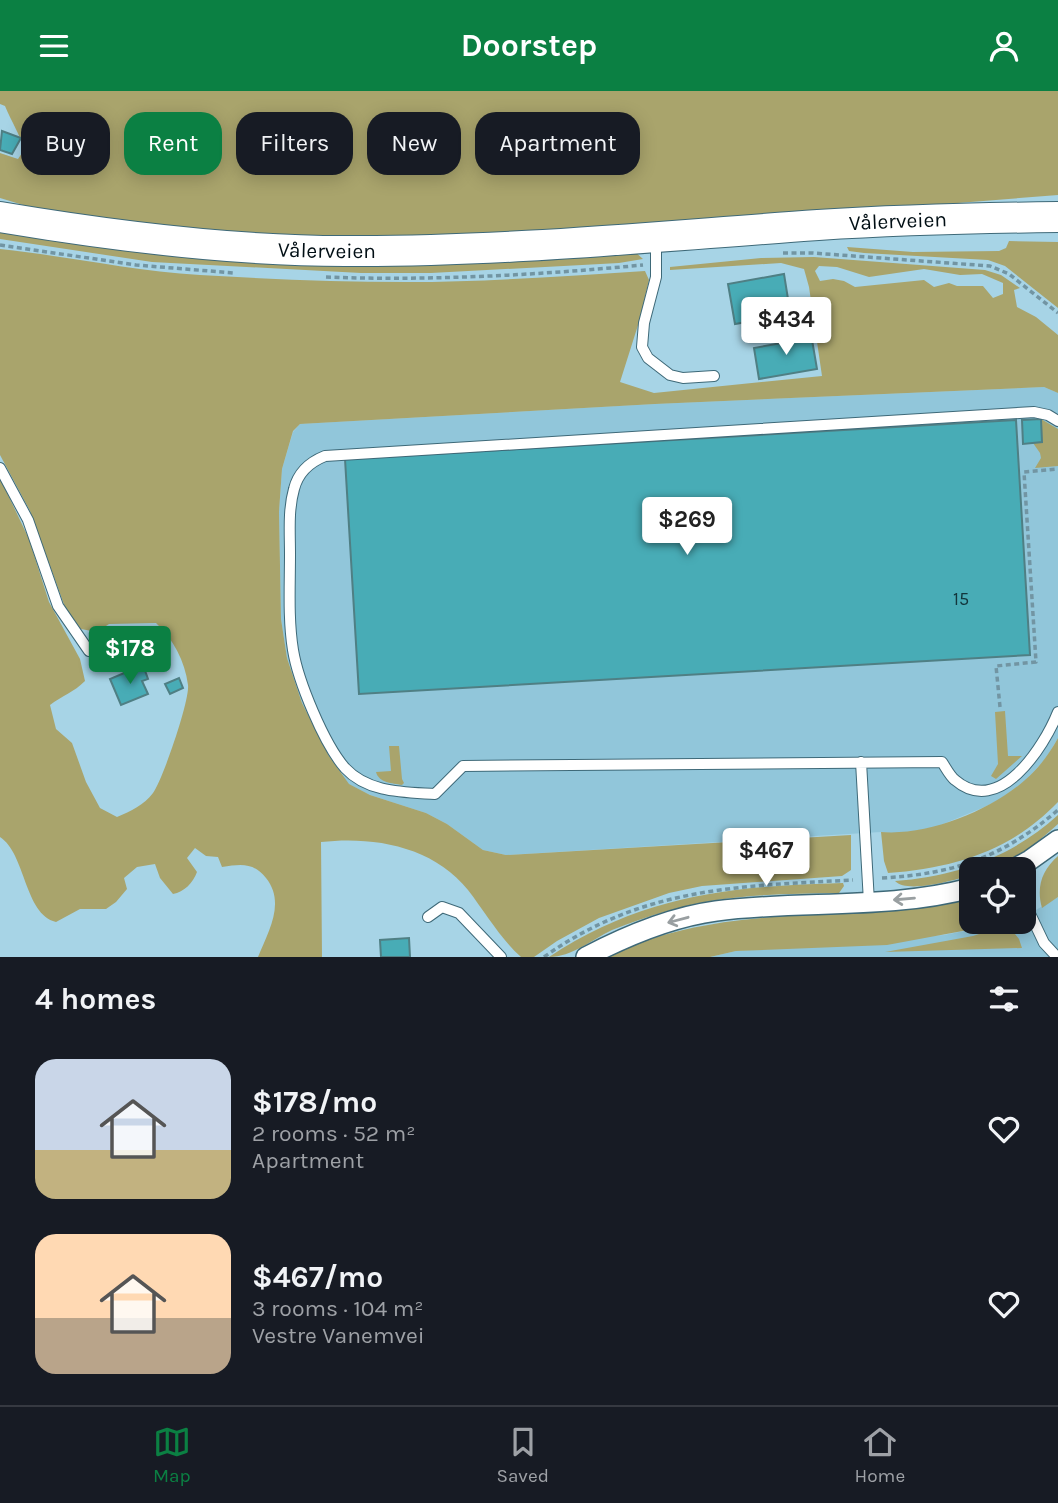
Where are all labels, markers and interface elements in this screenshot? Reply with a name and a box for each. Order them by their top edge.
icon: menu [35,27,73,65]
text: Doorstep [461,27,597,64]
icon: person [985,27,1023,65]
chip: Buy [21,112,110,175]
chip: Rent [124,112,222,175]
chip: Filters [236,112,353,175]
chip: New [367,112,461,175]
chip: Apartment [475,112,640,175]
street label: Vålerveien [848,207,947,235]
street label: Vålerveien [277,237,376,263]
pin: $434 [745,297,827,357]
text: $434 [757,306,815,333]
pin: $269 [646,497,728,557]
text: $269 [658,506,716,533]
house number: 15 [953,588,969,610]
pin: $178 [89,627,171,686]
text: $178 [105,635,155,662]
pin: $467 [725,829,807,888]
text: $467 [739,837,793,864]
map controls [959,857,1036,934]
button: locate [959,857,1036,934]
one-way arrow [893,893,916,906]
one-way arrow [667,914,690,927]
icon: filters [985,980,1023,1018]
text: 4 homes [35,981,156,1017]
text: $178/mo [252,1084,377,1120]
icon: home [91,1087,175,1171]
icon: heart [985,1110,1023,1148]
text: 2 rooms · 52 m² [252,1120,415,1147]
text: Apartment [252,1147,364,1174]
text: $467/mo [252,1259,383,1295]
icon: home [91,1262,175,1346]
icon: heart [985,1285,1023,1323]
text: 3 rooms · 104 m² [252,1295,423,1322]
text: Vestre Vanemvei [252,1322,425,1349]
tab: Map [153,1423,191,1487]
tab: Saved [496,1423,549,1487]
tab: Home [855,1423,905,1487]

